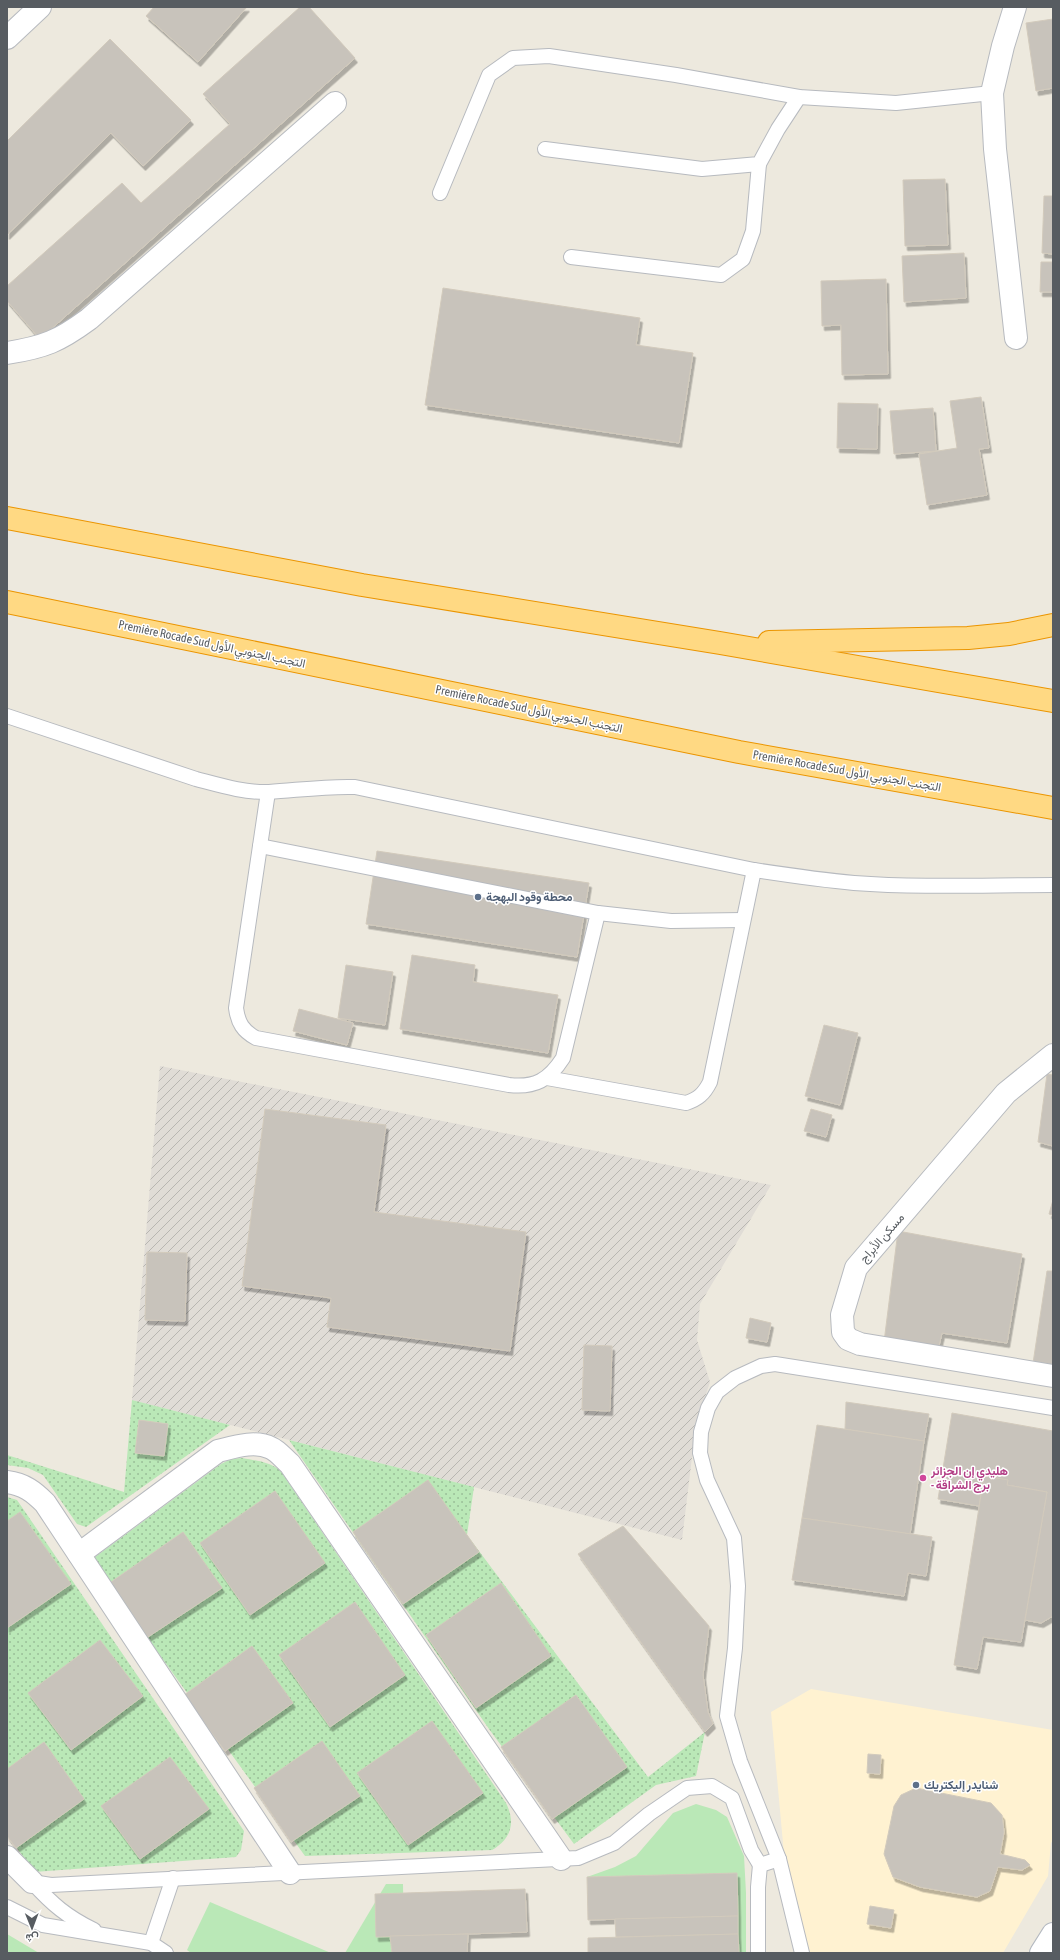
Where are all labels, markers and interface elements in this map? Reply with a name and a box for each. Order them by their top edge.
street label: Première Rocade Sud التجنب الجنوبي الأول [116,617,307,674]
street label: Première Rocade Sud التجنب الجنوبي الأول [433,682,624,739]
street label: Première Rocade Sud التجنب الجنوبي الأول [751,748,942,797]
place label: محطة وقود البهجة [486,890,573,905]
marker: محطة وقود البهجة [473,892,483,902]
street label: مسكن الأبراج [857,1210,909,1267]
place label: هليدي إن الجزائر - برج الشراقة [930,1464,1008,1493]
marker: هليدي إن الجزائر - برج الشراقة [918,1473,928,1483]
place label: شنايدر إليكتريك [924,1778,999,1793]
marker: شنايدر إليكتريك [911,1780,921,1790]
north arrow [12,1908,52,1948]
text: ش [25,1931,39,1944]

